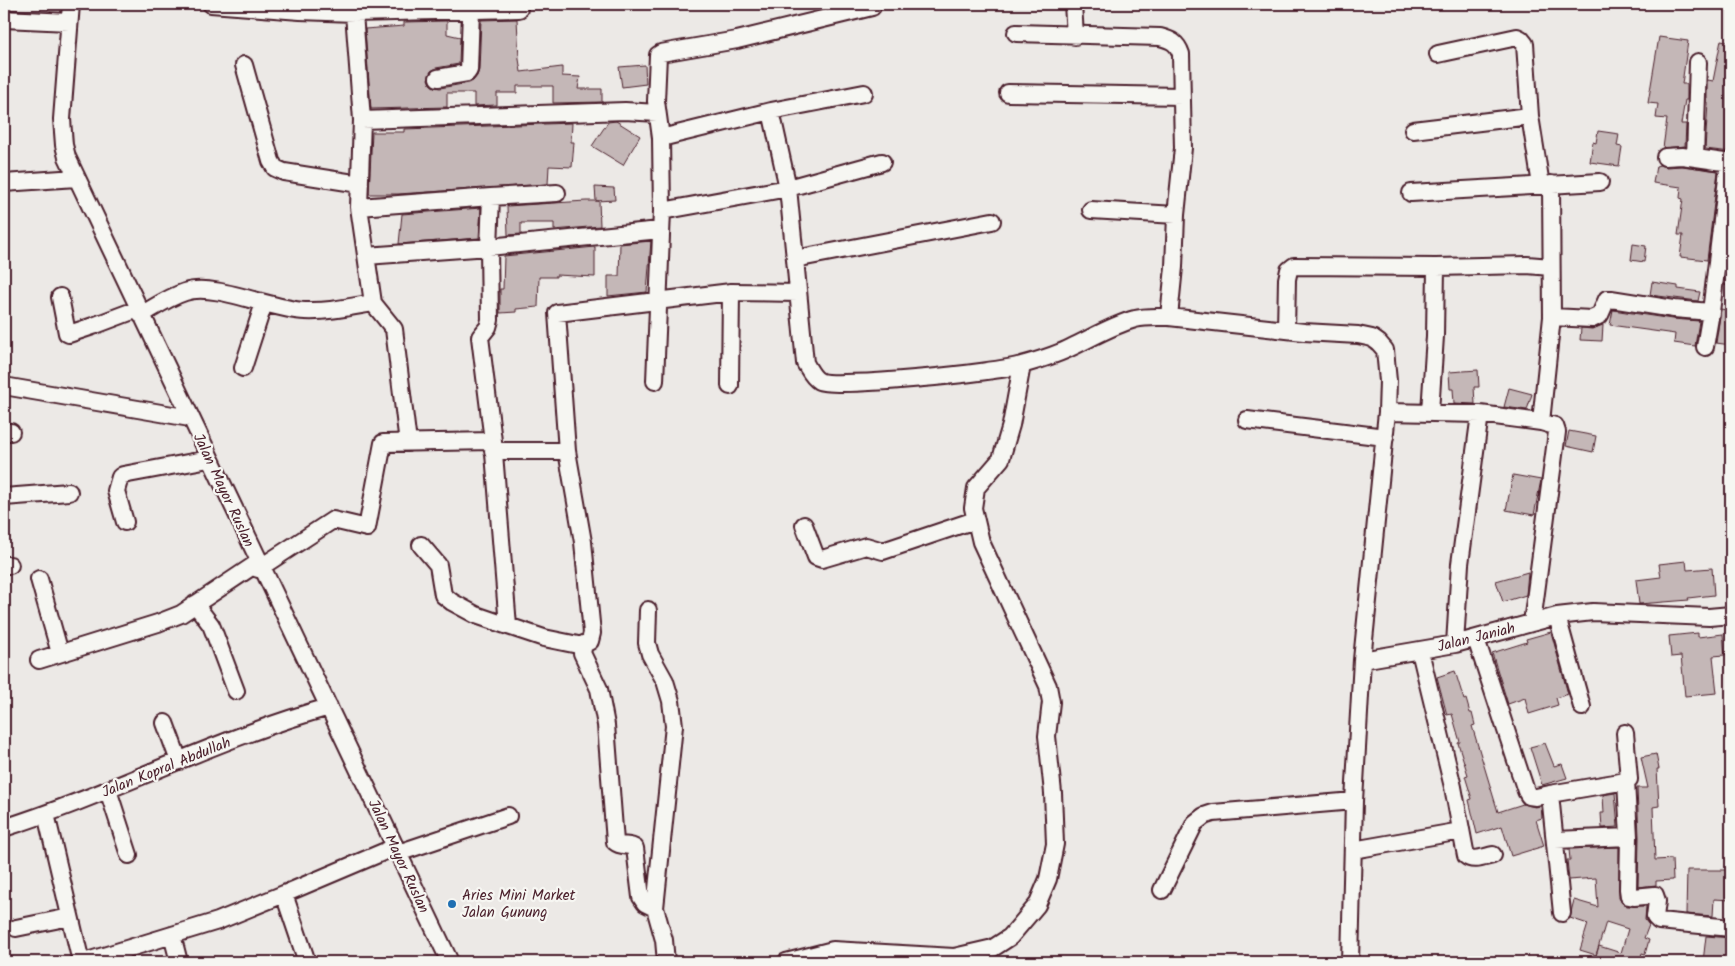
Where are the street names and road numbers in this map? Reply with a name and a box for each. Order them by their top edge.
street label: Jalan Mayor Ruslan [186,429,260,551]
street label: Jalan Janiah [1435,617,1518,659]
street label: Jalan Kopral Abdullah [98,731,235,805]
street label: Jalan Mayor Ruslan [361,795,435,917]

